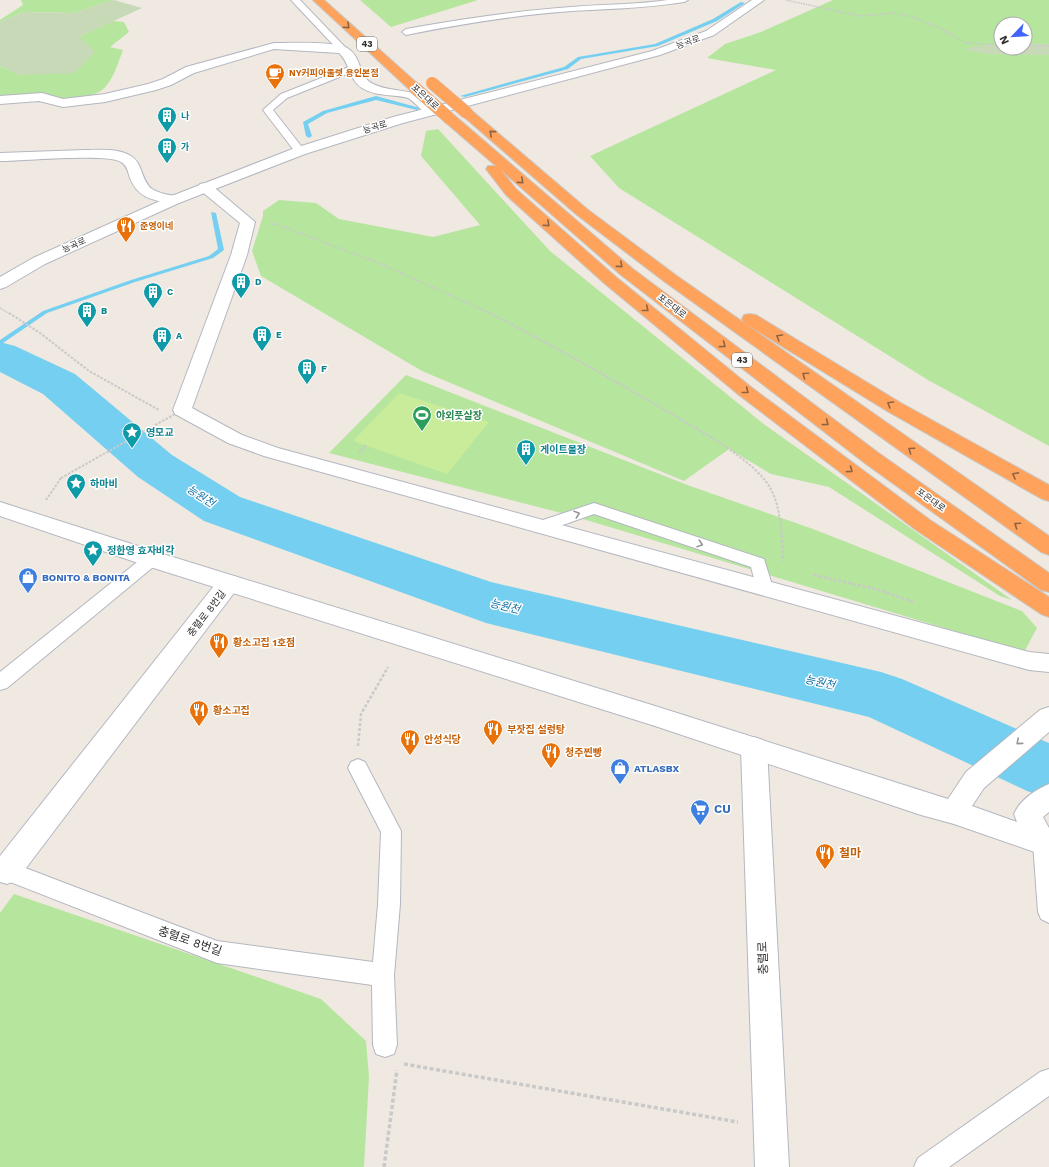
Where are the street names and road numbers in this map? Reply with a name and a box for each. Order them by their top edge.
street label: 능곡로 [675,33,701,51]
road number: 43 [357,37,377,51]
street label: 포은대로 [409,82,441,112]
street label: 능곡로 [362,119,388,135]
street label: 능곡로 [61,235,87,255]
street label: 포은대로 [656,292,688,320]
road number: 43 [732,353,752,367]
street label: 포은대로 [915,486,947,514]
street label: 충렬로 8번길 [185,588,228,639]
street label: 충렬로 8번길 [156,924,224,958]
street label: 충렬로 [755,941,771,975]

